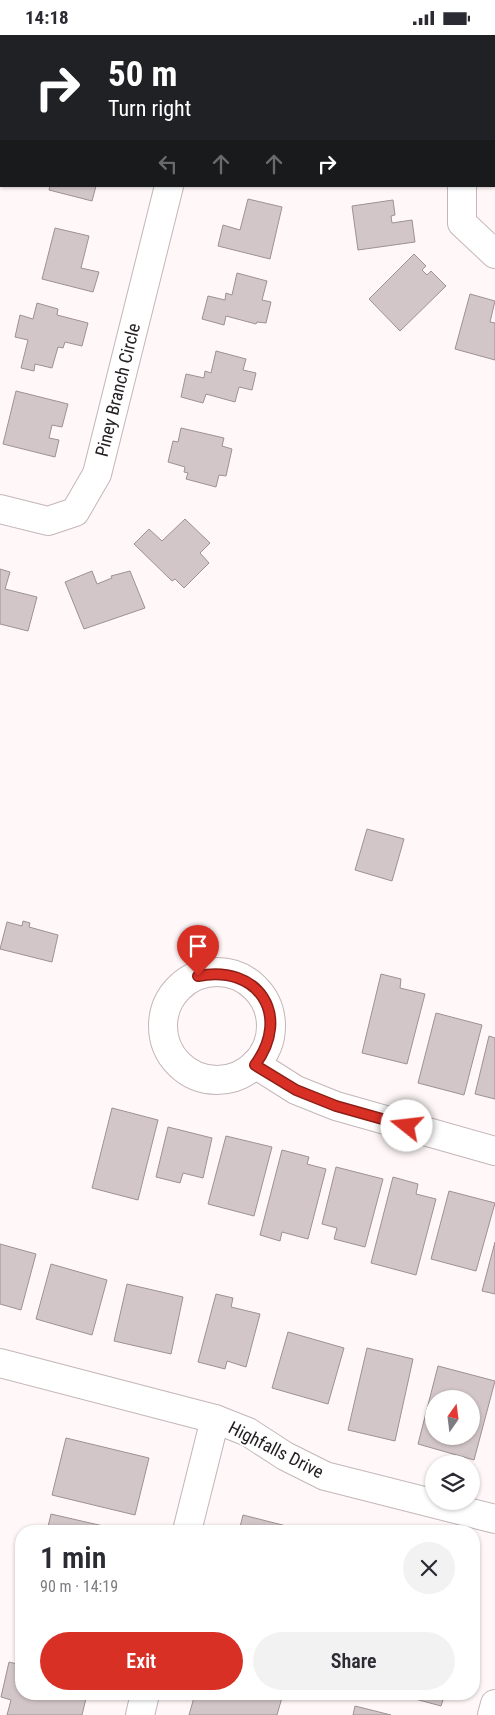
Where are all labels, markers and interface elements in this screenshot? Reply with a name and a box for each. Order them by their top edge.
text: 14:18 [25,6,69,29]
text: 50 m [108,54,177,95]
icon: right [25,55,90,120]
text: Turn right [108,96,191,121]
icon: left [154,150,182,178]
icon: ahead [207,150,235,178]
icon: ahead [260,150,288,178]
icon: right [313,150,341,178]
street label: Piney Branch Circle [91,321,144,459]
pin [177,925,219,976]
icon: arrive [184,932,212,960]
position arrow [380,1099,432,1151]
north arrow [425,1390,480,1445]
map controls [425,1390,480,1510]
street label: Highfalls Drive [225,1417,327,1482]
button: layers [425,1455,480,1510]
text: 1 min [40,1540,106,1575]
button: close [403,1542,455,1594]
text: 90 m · 14:19 [40,1577,118,1596]
button: Exit [40,1632,243,1690]
button: Share [253,1632,455,1690]

